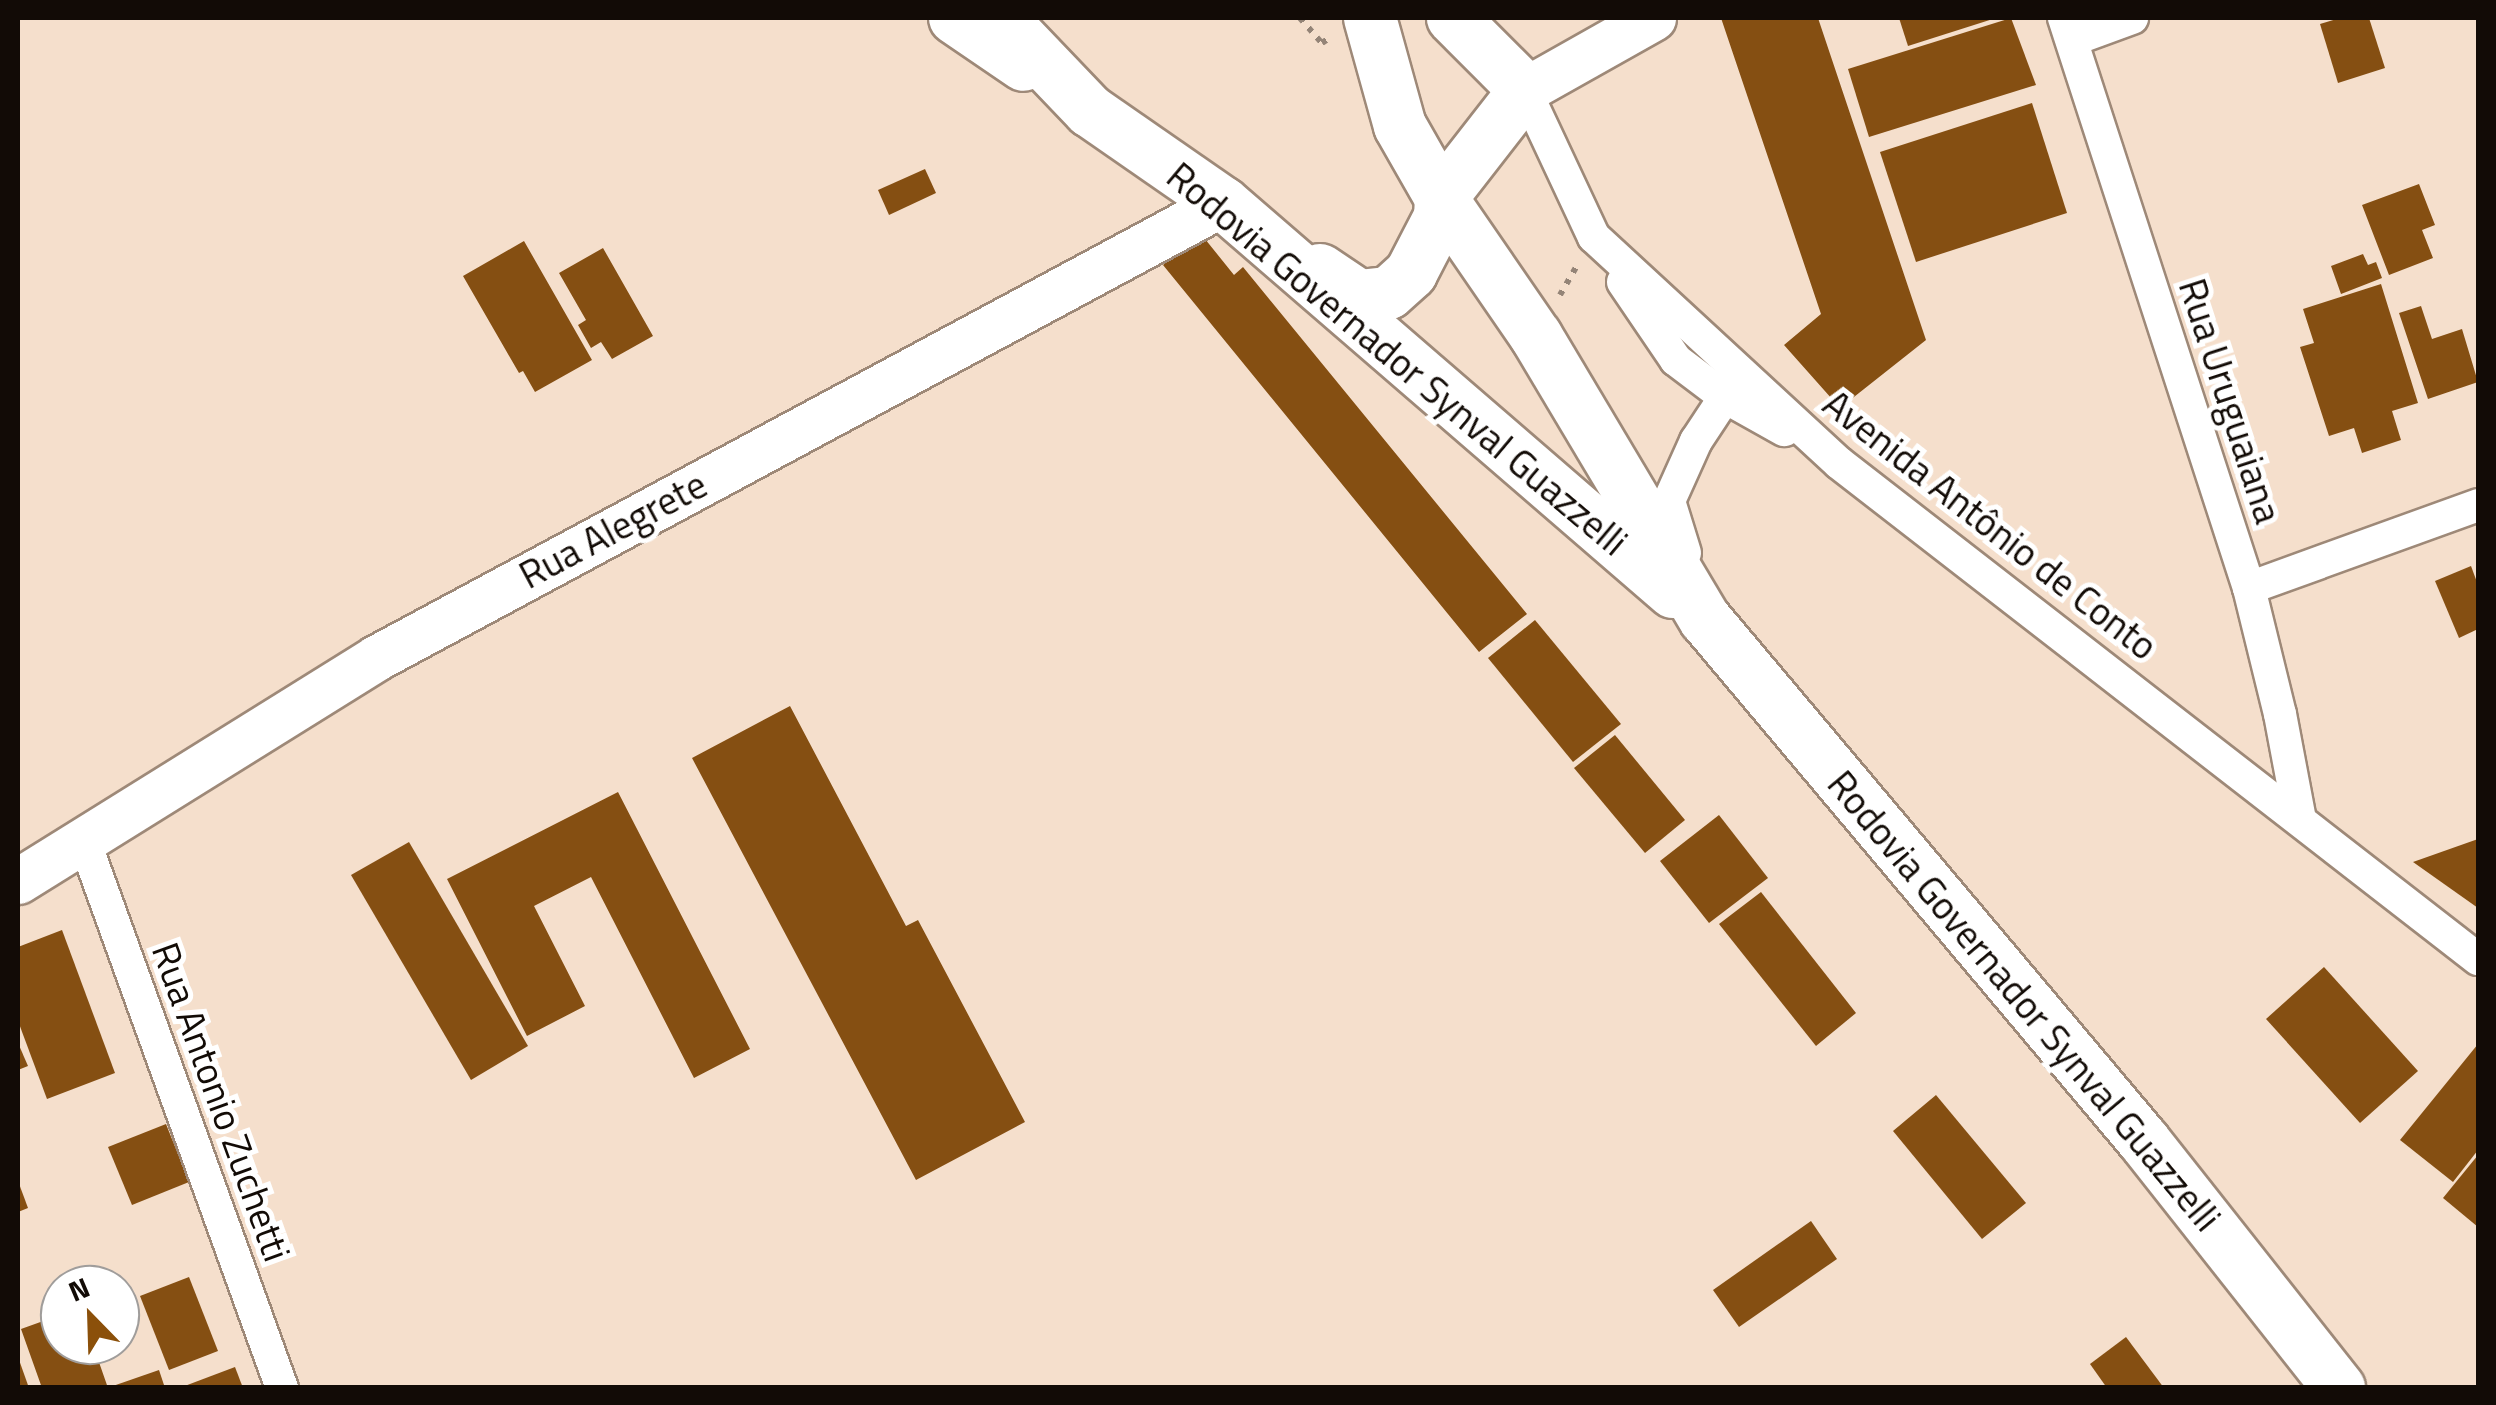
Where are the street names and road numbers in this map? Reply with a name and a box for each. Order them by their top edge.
street label: Rodovia Governador Synval Guazzelli [1158,153,1636,565]
street label: Rua Uruguaiana [2169,273,2291,529]
street label: Avenida Antônio de Conto [1814,381,2166,669]
street label: Rua Alegrete [512,462,714,598]
street label: Rodovia Governador Synval Guazzelli [1818,762,2230,1240]
street label: Rua Antonio Zuchetti [142,937,300,1267]

